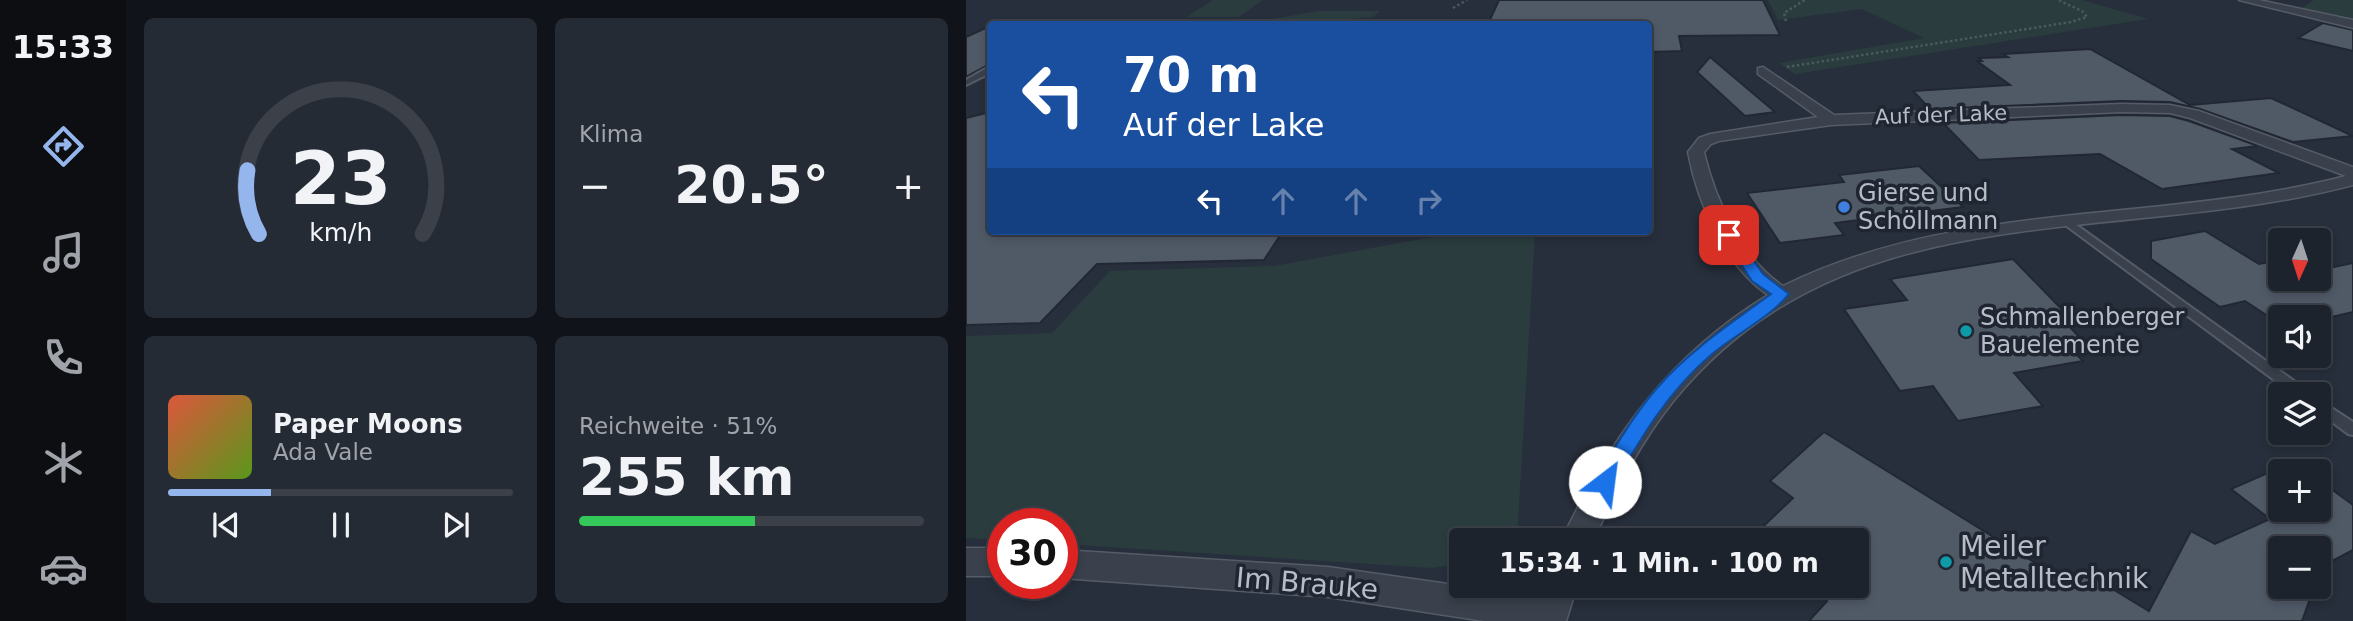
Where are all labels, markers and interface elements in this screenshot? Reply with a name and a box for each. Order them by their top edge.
text: 15:33 [12,28,114,66]
text: 70 m [1123,47,1259,104]
icon: left [1008,49,1099,140]
street label: Auf der Lake [1875,101,2007,129]
text: Auf der Lake [1123,106,1324,144]
text: Klima [579,121,643,147]
icon: directions [39,122,88,171]
text: 23 [290,136,391,221]
text: 20.5° [674,155,829,215]
text: − [579,164,611,208]
text: + [892,164,924,208]
place label: Gierse und Schöllmann [1858,179,1998,235]
icon: left [1191,182,1229,220]
icon: ahead [1264,182,1302,220]
icon: ahead [1337,182,1375,220]
icon: right [1410,182,1448,220]
marker: Gierse und Schöllmann [1836,199,1852,215]
pin [1699,205,1759,265]
icon: arrive [1710,216,1748,254]
text: km/h [309,218,372,247]
icon: music [39,228,88,277]
north arrow [2268,228,2331,290]
map controls [2268,228,2331,599]
place label: Schmallenberger Bauelemente [1980,303,2184,359]
button: sound [2268,305,2331,368]
marker: Schmallenberger Bauelemente [1958,323,1974,339]
icon: phone [39,333,88,382]
button: layers [2268,382,2331,445]
text: Paper Moons [273,409,463,439]
text: Reichweite · 51% [579,413,777,439]
icon: climate [39,438,88,487]
text: Ada Vale [273,439,373,465]
position arrow [1568,445,1642,519]
text: 255 km [579,447,794,507]
button: + [2268,459,2331,522]
icon: previous [207,506,245,544]
icon: pause [322,506,360,544]
icon: next [437,506,475,544]
speed limit sign: 30 [987,508,1078,599]
place label: Meiler Metalltechnik [1960,530,2149,595]
button: − [2268,536,2331,599]
icon: car [39,544,88,593]
text: 15:34 · 1 Min. · 100 m [1499,548,1819,578]
marker: Meiler Metalltechnik [1938,554,1954,570]
street label: Im Brauke [1235,561,1379,606]

